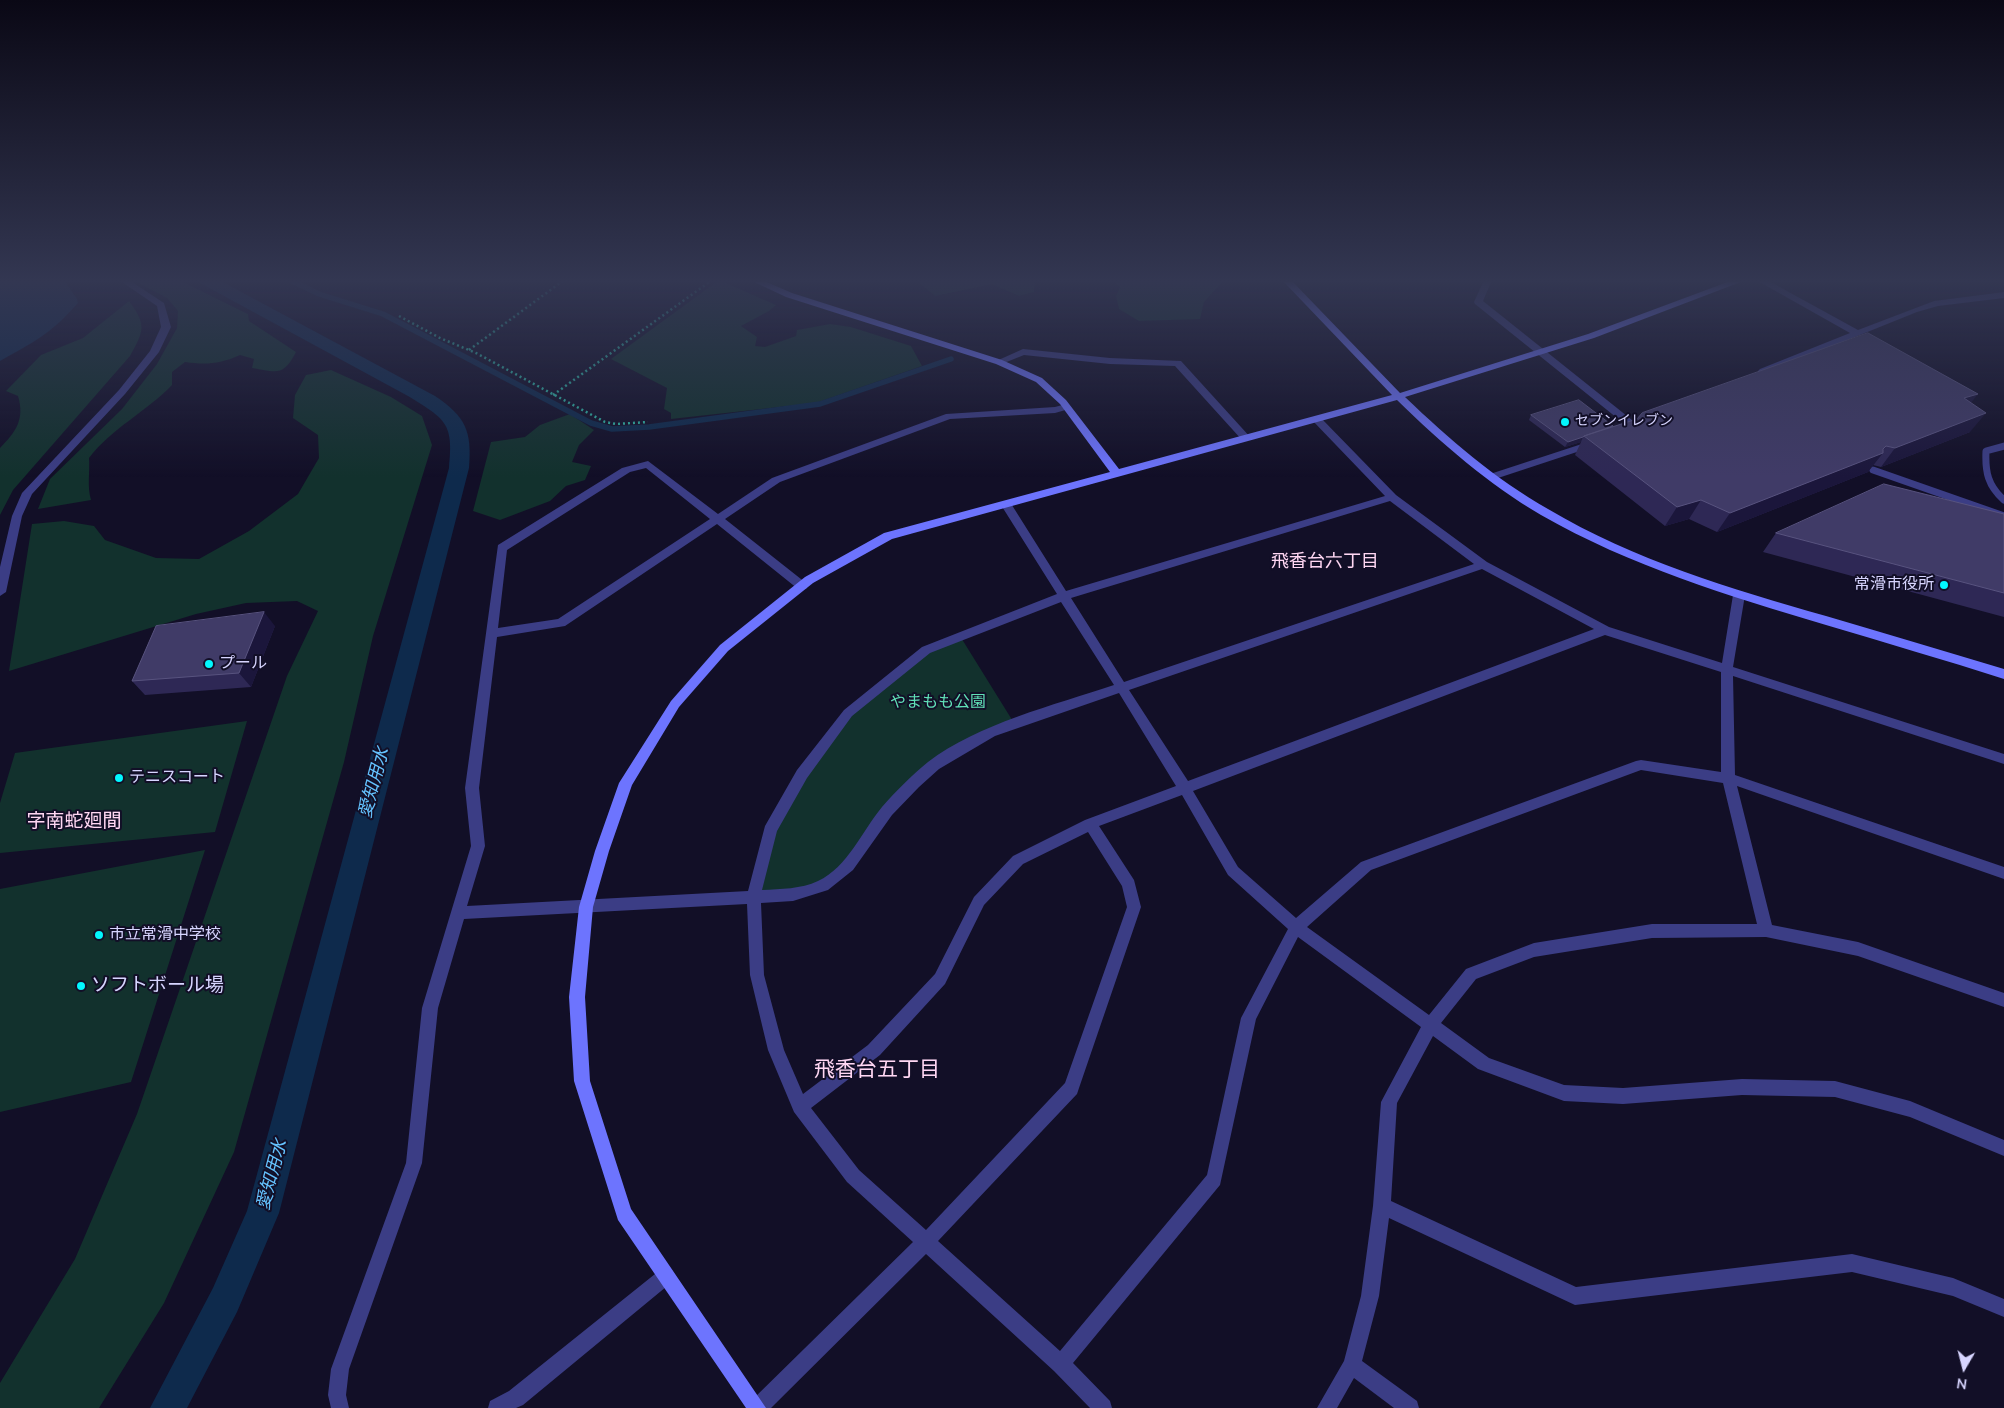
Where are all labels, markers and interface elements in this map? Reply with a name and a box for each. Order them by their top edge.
place label: セブンイレブン [1575,414,1673,430]
marker: セブンイレブン [1559,416,1571,428]
district label: 飛香台六丁目 [1271,552,1379,574]
place label: 常滑市役所 [1854,575,1934,595]
marker: 常滑市役所 [1938,579,1950,591]
place label: プール [219,654,267,674]
marker: プール [203,658,215,670]
park label: やまもも公園 [890,693,986,713]
water label: 愛知用水 [355,745,395,821]
place label: テニスコート [129,768,225,788]
marker: テニスコート [113,772,125,784]
district label: 字南蛇廻間 [27,811,121,833]
place label: 市立常滑中学校 [109,925,221,945]
marker: 市立常滑中学校 [93,929,105,941]
place label: ソフトボール場 [91,975,224,997]
marker: ソフトボール場 [75,980,87,992]
district label: 飛香台五丁目 [814,1058,940,1084]
water label: 愛知用水 [253,1137,293,1213]
north arrow [1939,1343,1989,1393]
text: N [1955,1373,1968,1393]

